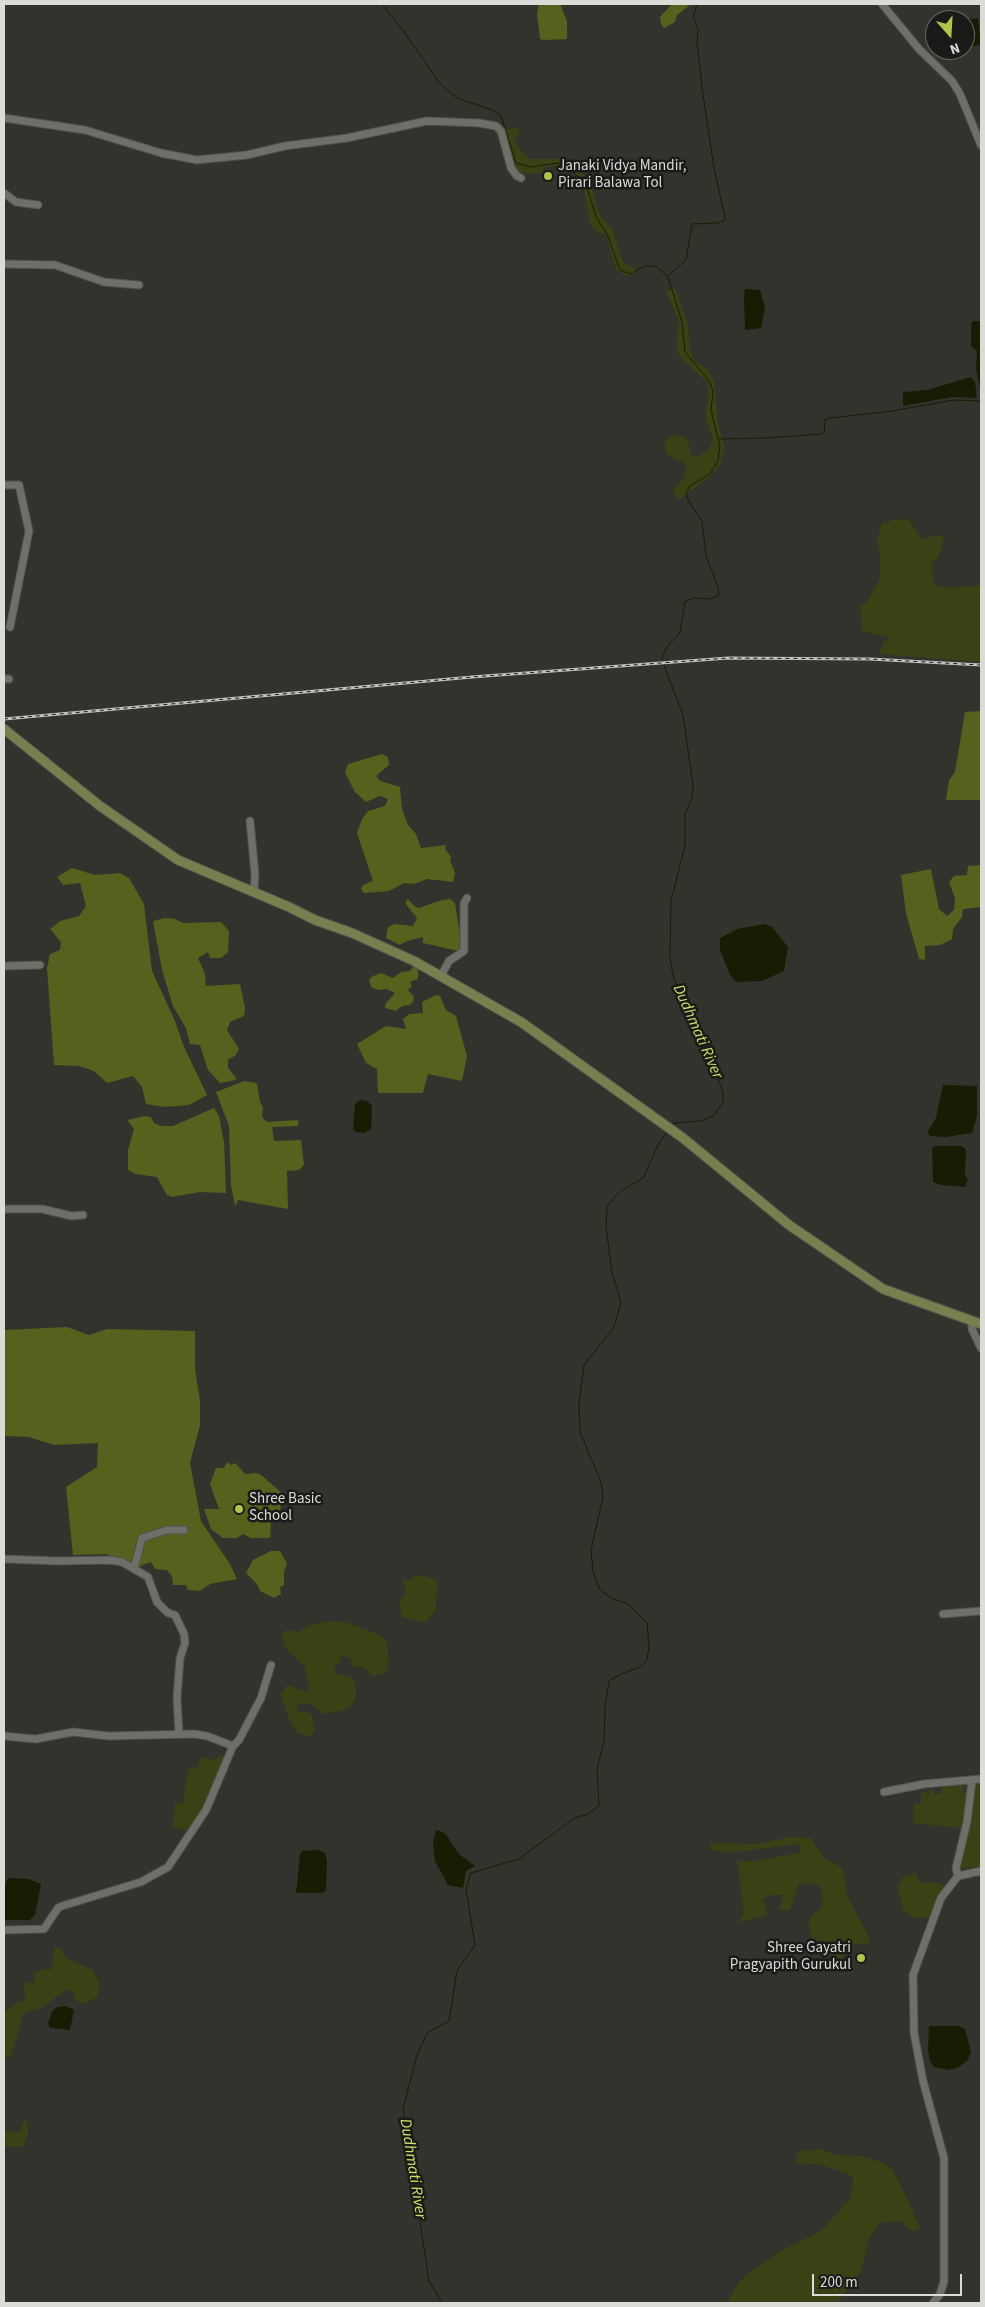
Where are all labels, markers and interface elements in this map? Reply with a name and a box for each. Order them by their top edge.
north arrow [925,10,975,60]
text: N [947,37,962,59]
place label: Janaki Vidya Mandir, Pirari Balawa Tol [558,158,686,193]
marker: Janaki Vidya Mandir, Pirari Balawa Tol [542,170,554,182]
water label: Dudhmati River [668,982,726,1082]
place label: Shree Basic School [249,1491,321,1526]
marker: Shree Basic School [233,1503,245,1515]
place label: Shree Gayatri Pragyapith Gurukul [730,1940,851,1975]
marker: Shree Gayatri Pragyapith Gurukul [855,1952,867,1964]
water label: Dudhmati River [395,2117,429,2221]
scale bar [815,2264,965,2296]
text: 200 m [820,2272,858,2293]

